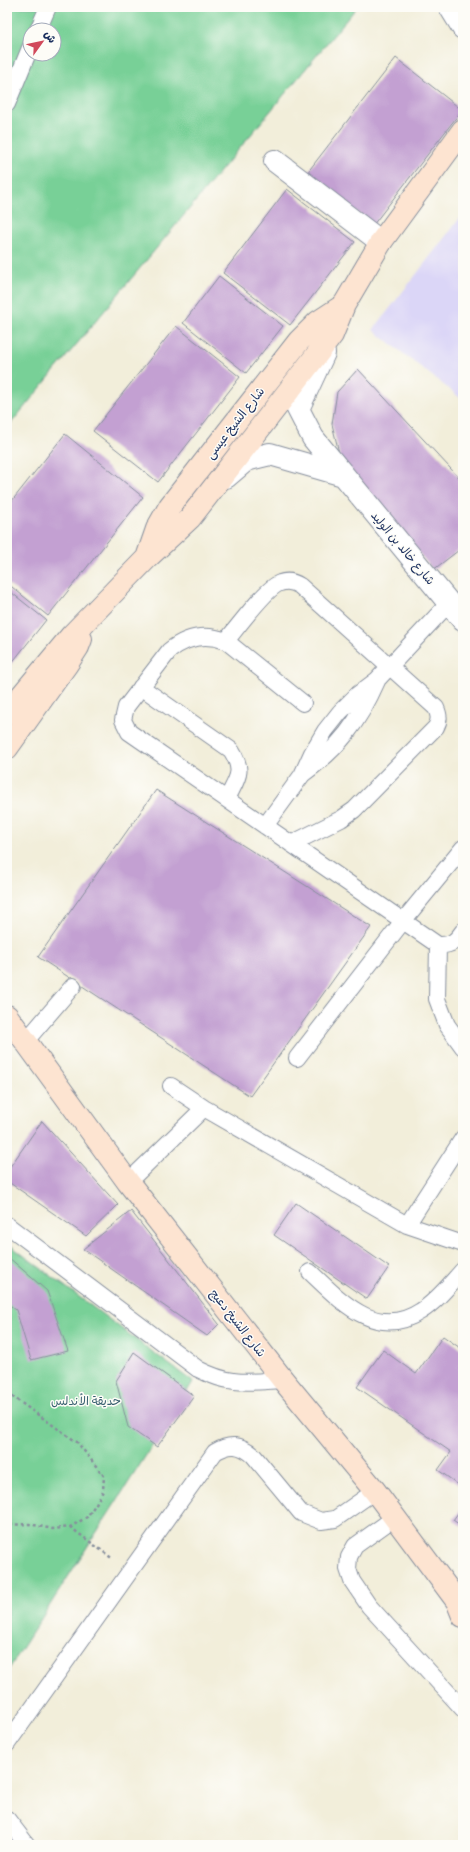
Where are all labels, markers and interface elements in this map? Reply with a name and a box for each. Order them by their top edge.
north arrow [22,22,62,62]
text: ش [41,28,60,45]
street label: شارع الشيخ عيسى [201,383,269,463]
street label: شارع خالد بن الوليد [367,507,439,589]
street label: شارع الشيخ دعيج [206,1285,270,1361]
park label: حديقة الأندلس [51,1392,121,1409]

